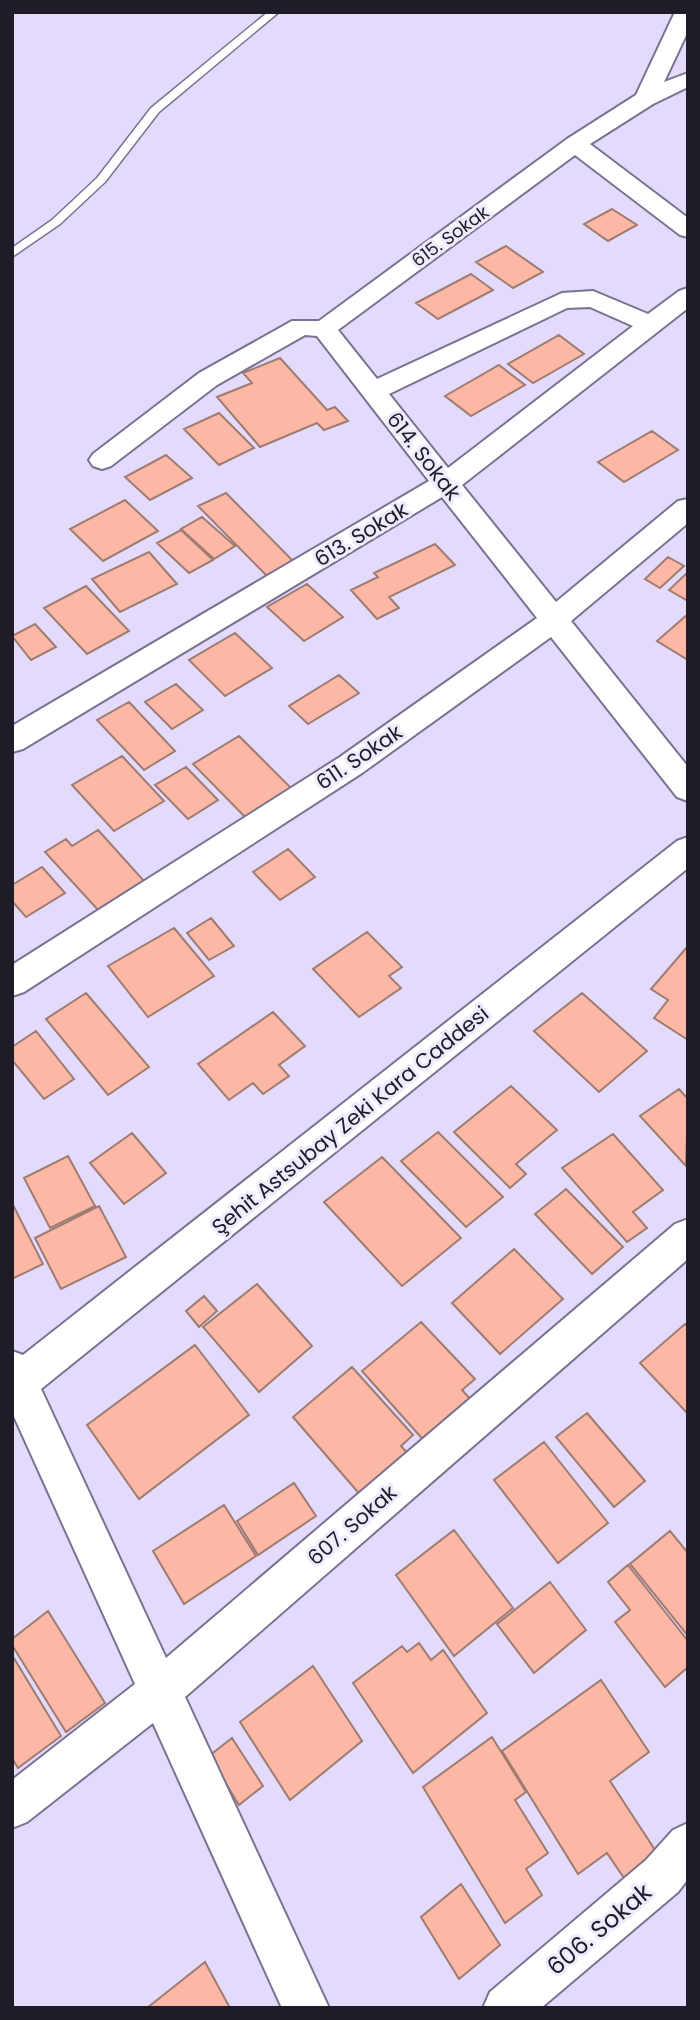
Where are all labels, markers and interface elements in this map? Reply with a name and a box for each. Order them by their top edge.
street label: 615. Sokak [406,199,494,273]
street label: 614. Sokak [380,406,468,506]
street label: 613. Sokak [309,495,413,573]
street label: 611. Sokak [310,717,408,797]
street label: Şehit Astsubay Zeki Kara Caddesi [205,999,495,1241]
street label: 607. Sokak [301,1478,403,1572]
street label: 606. Sokak [540,1875,659,1983]

